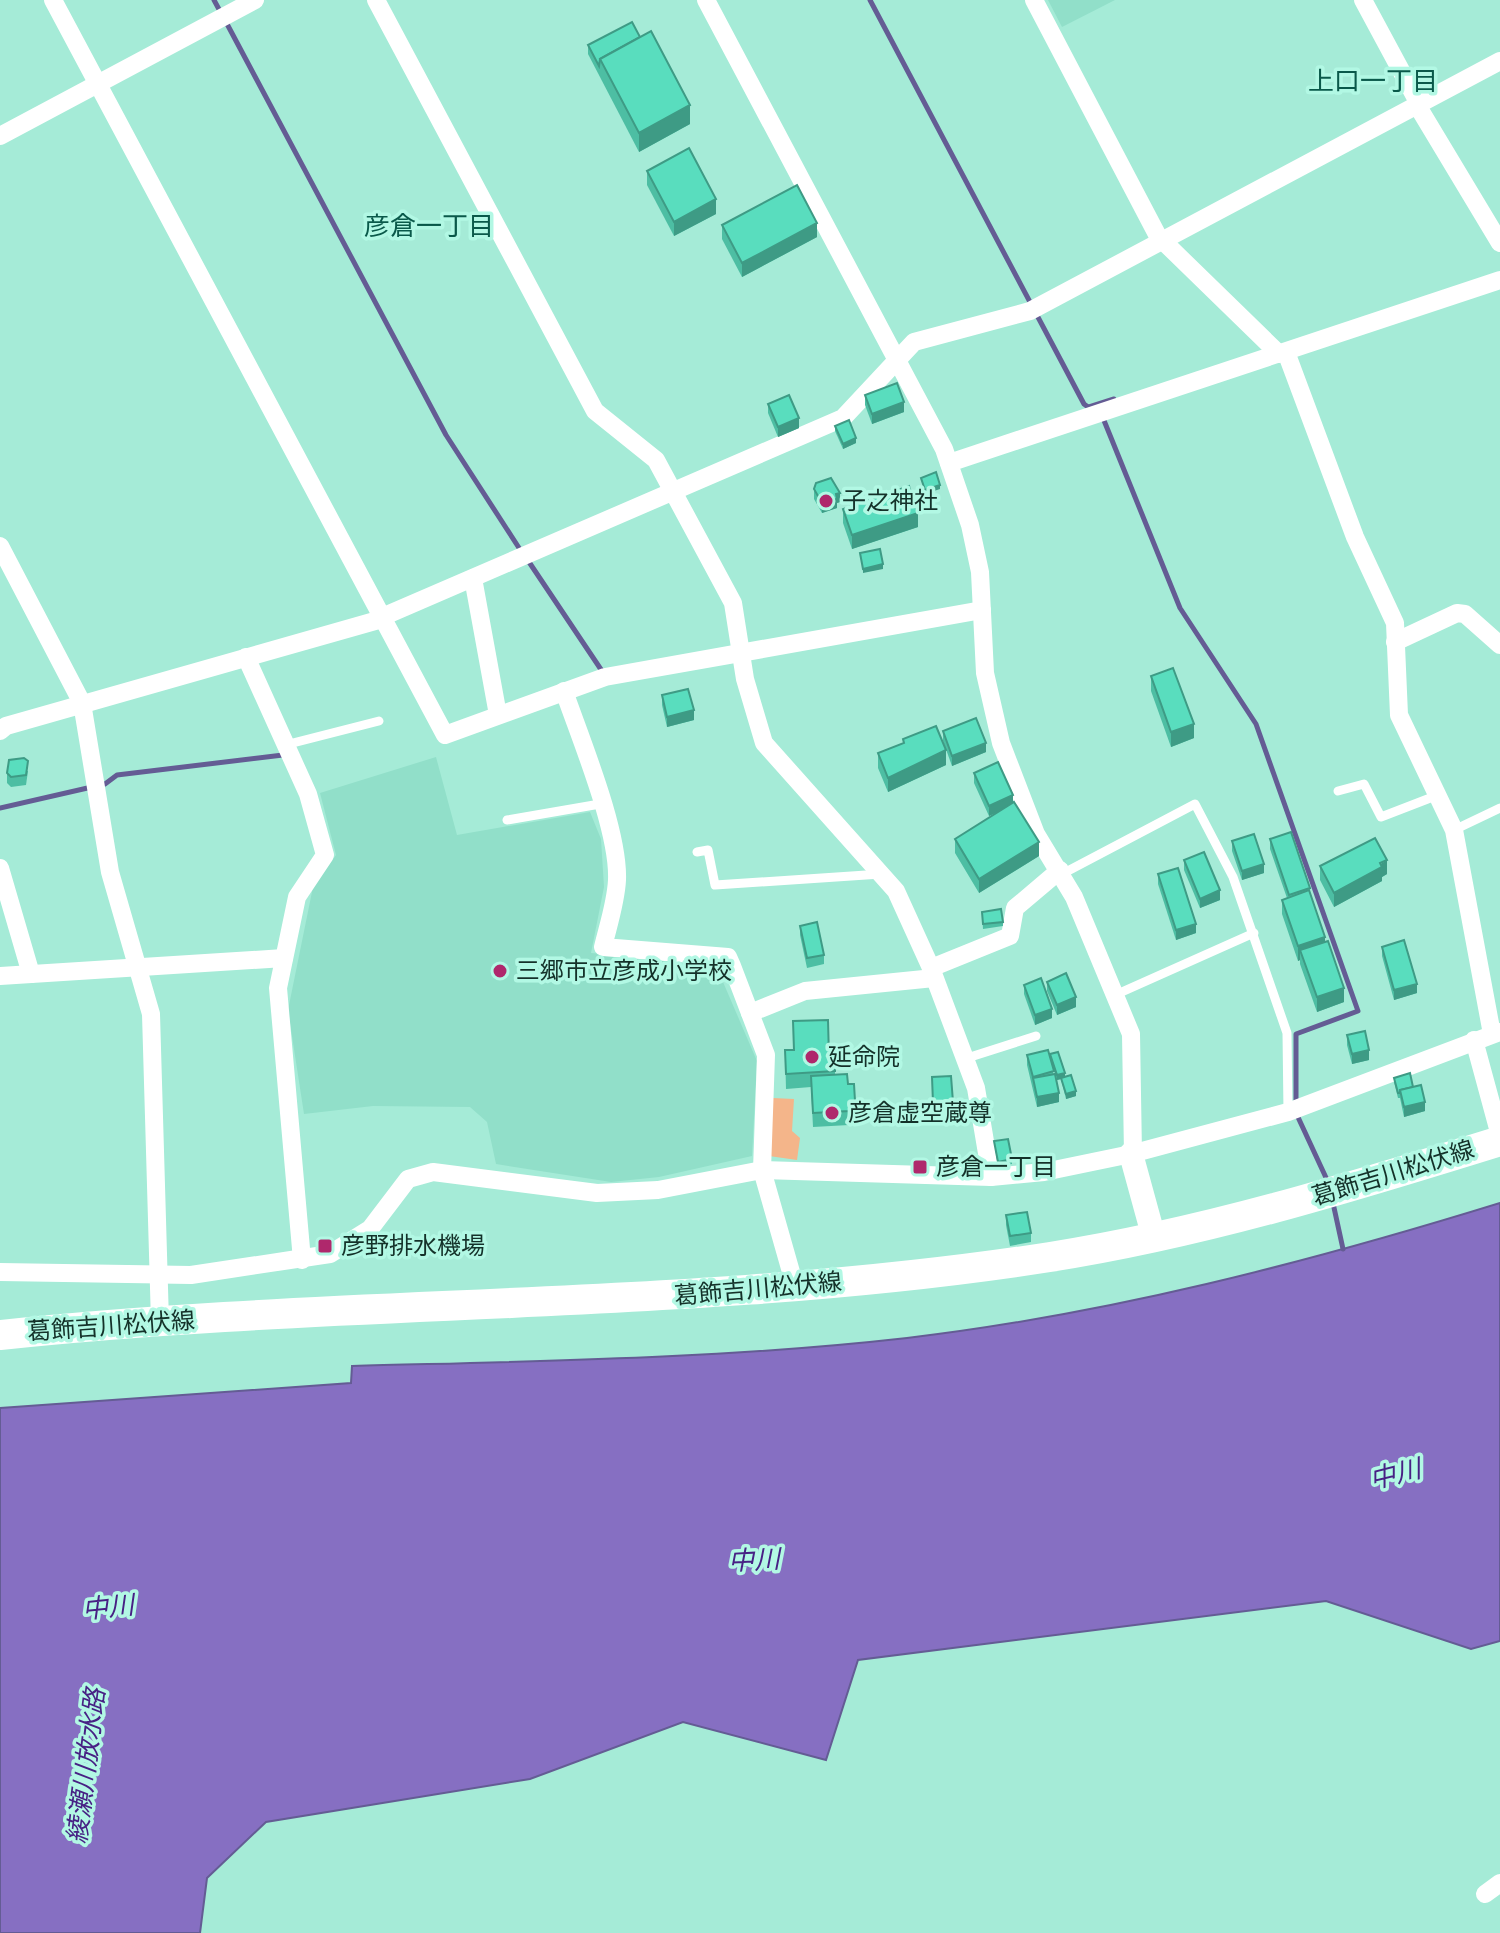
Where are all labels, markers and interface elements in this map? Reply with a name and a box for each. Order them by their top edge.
district label: 上口一丁目 [1308,64,1438,98]
district label: 彦倉一丁目 [364,209,494,243]
place label: 子之神社 [842,485,938,516]
marker: 子之神社 [817,492,835,510]
place label: 三郷市立彦成小学校 [516,955,732,986]
marker: 三郷市立彦成小学校 [491,962,509,980]
place label: 延命院 [828,1041,900,1072]
marker: 延命院 [803,1048,821,1066]
place label: 彦倉虚空蔵尊 [848,1097,992,1128]
marker: 彦倉虚空蔵尊 [823,1104,841,1122]
street label: 葛飾吉川松伏線 [1308,1133,1478,1212]
place label: 彦倉一丁目 [936,1151,1056,1182]
marker: 彦倉一丁目 [911,1158,929,1176]
place label: 彦野排水機場 [341,1230,485,1261]
marker: 彦野排水機場 [316,1237,334,1255]
street label: 葛飾吉川松伏線 [673,1266,843,1311]
street label: 葛飾吉川松伏線 [26,1304,196,1347]
water label: 中川 [1366,1450,1427,1497]
water label: 中川 [727,1542,784,1578]
water label: 中川 [80,1587,139,1627]
water label: 綾瀬川放水路 [60,1685,113,1845]

